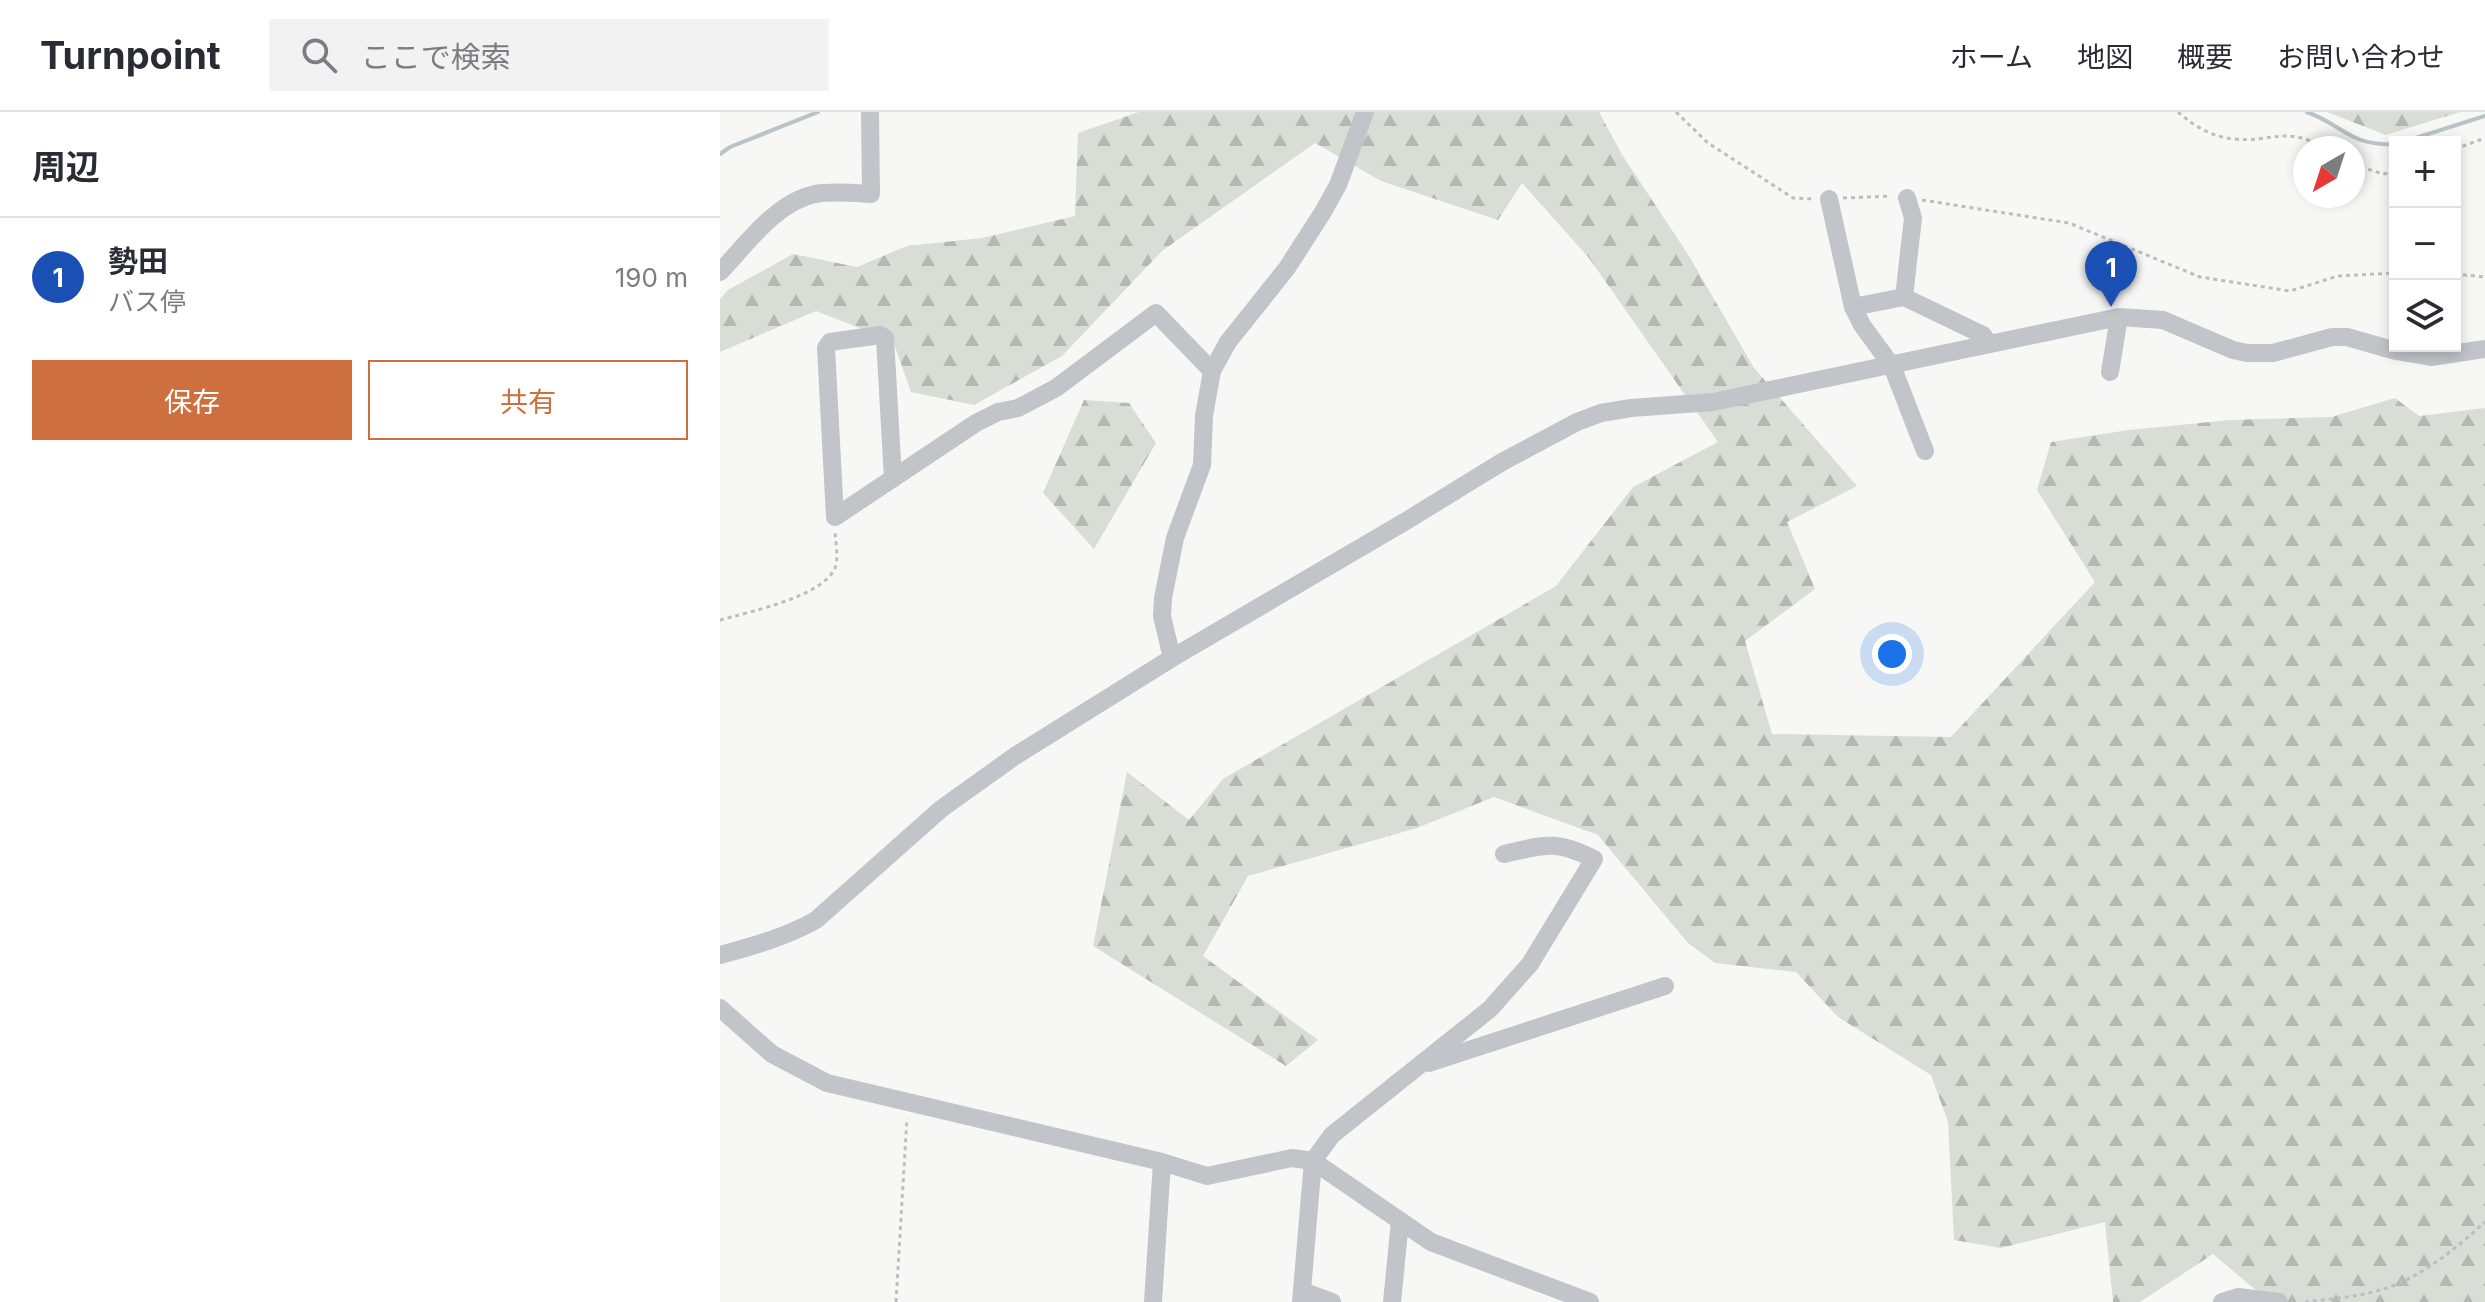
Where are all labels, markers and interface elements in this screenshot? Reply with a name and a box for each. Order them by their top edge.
search box [269,19,829,91]
text: Turnpoint [40,32,221,78]
icon: search [297,33,341,77]
text: ここで検索 [361,39,511,75]
text: ホーム [1950,40,2033,74]
text: 地図 [2077,40,2133,74]
text: 概要 [2177,40,2233,74]
text: お問い合わせ [2277,40,2445,74]
north arrow [2293,136,2365,208]
map controls [2389,136,2461,352]
button: + [2389,136,2461,208]
text: 周辺 [32,146,100,187]
button: − [2389,208,2461,280]
pin: 1 [2085,241,2137,307]
text: 勢田 [108,243,168,279]
text: 1 [52,262,64,293]
text: 190 m [615,262,688,293]
button: layers [2389,280,2461,352]
text: バス停 [108,286,186,317]
button: 保存 [32,360,352,440]
button: 共有 [368,360,688,440]
your location [1872,634,1912,674]

